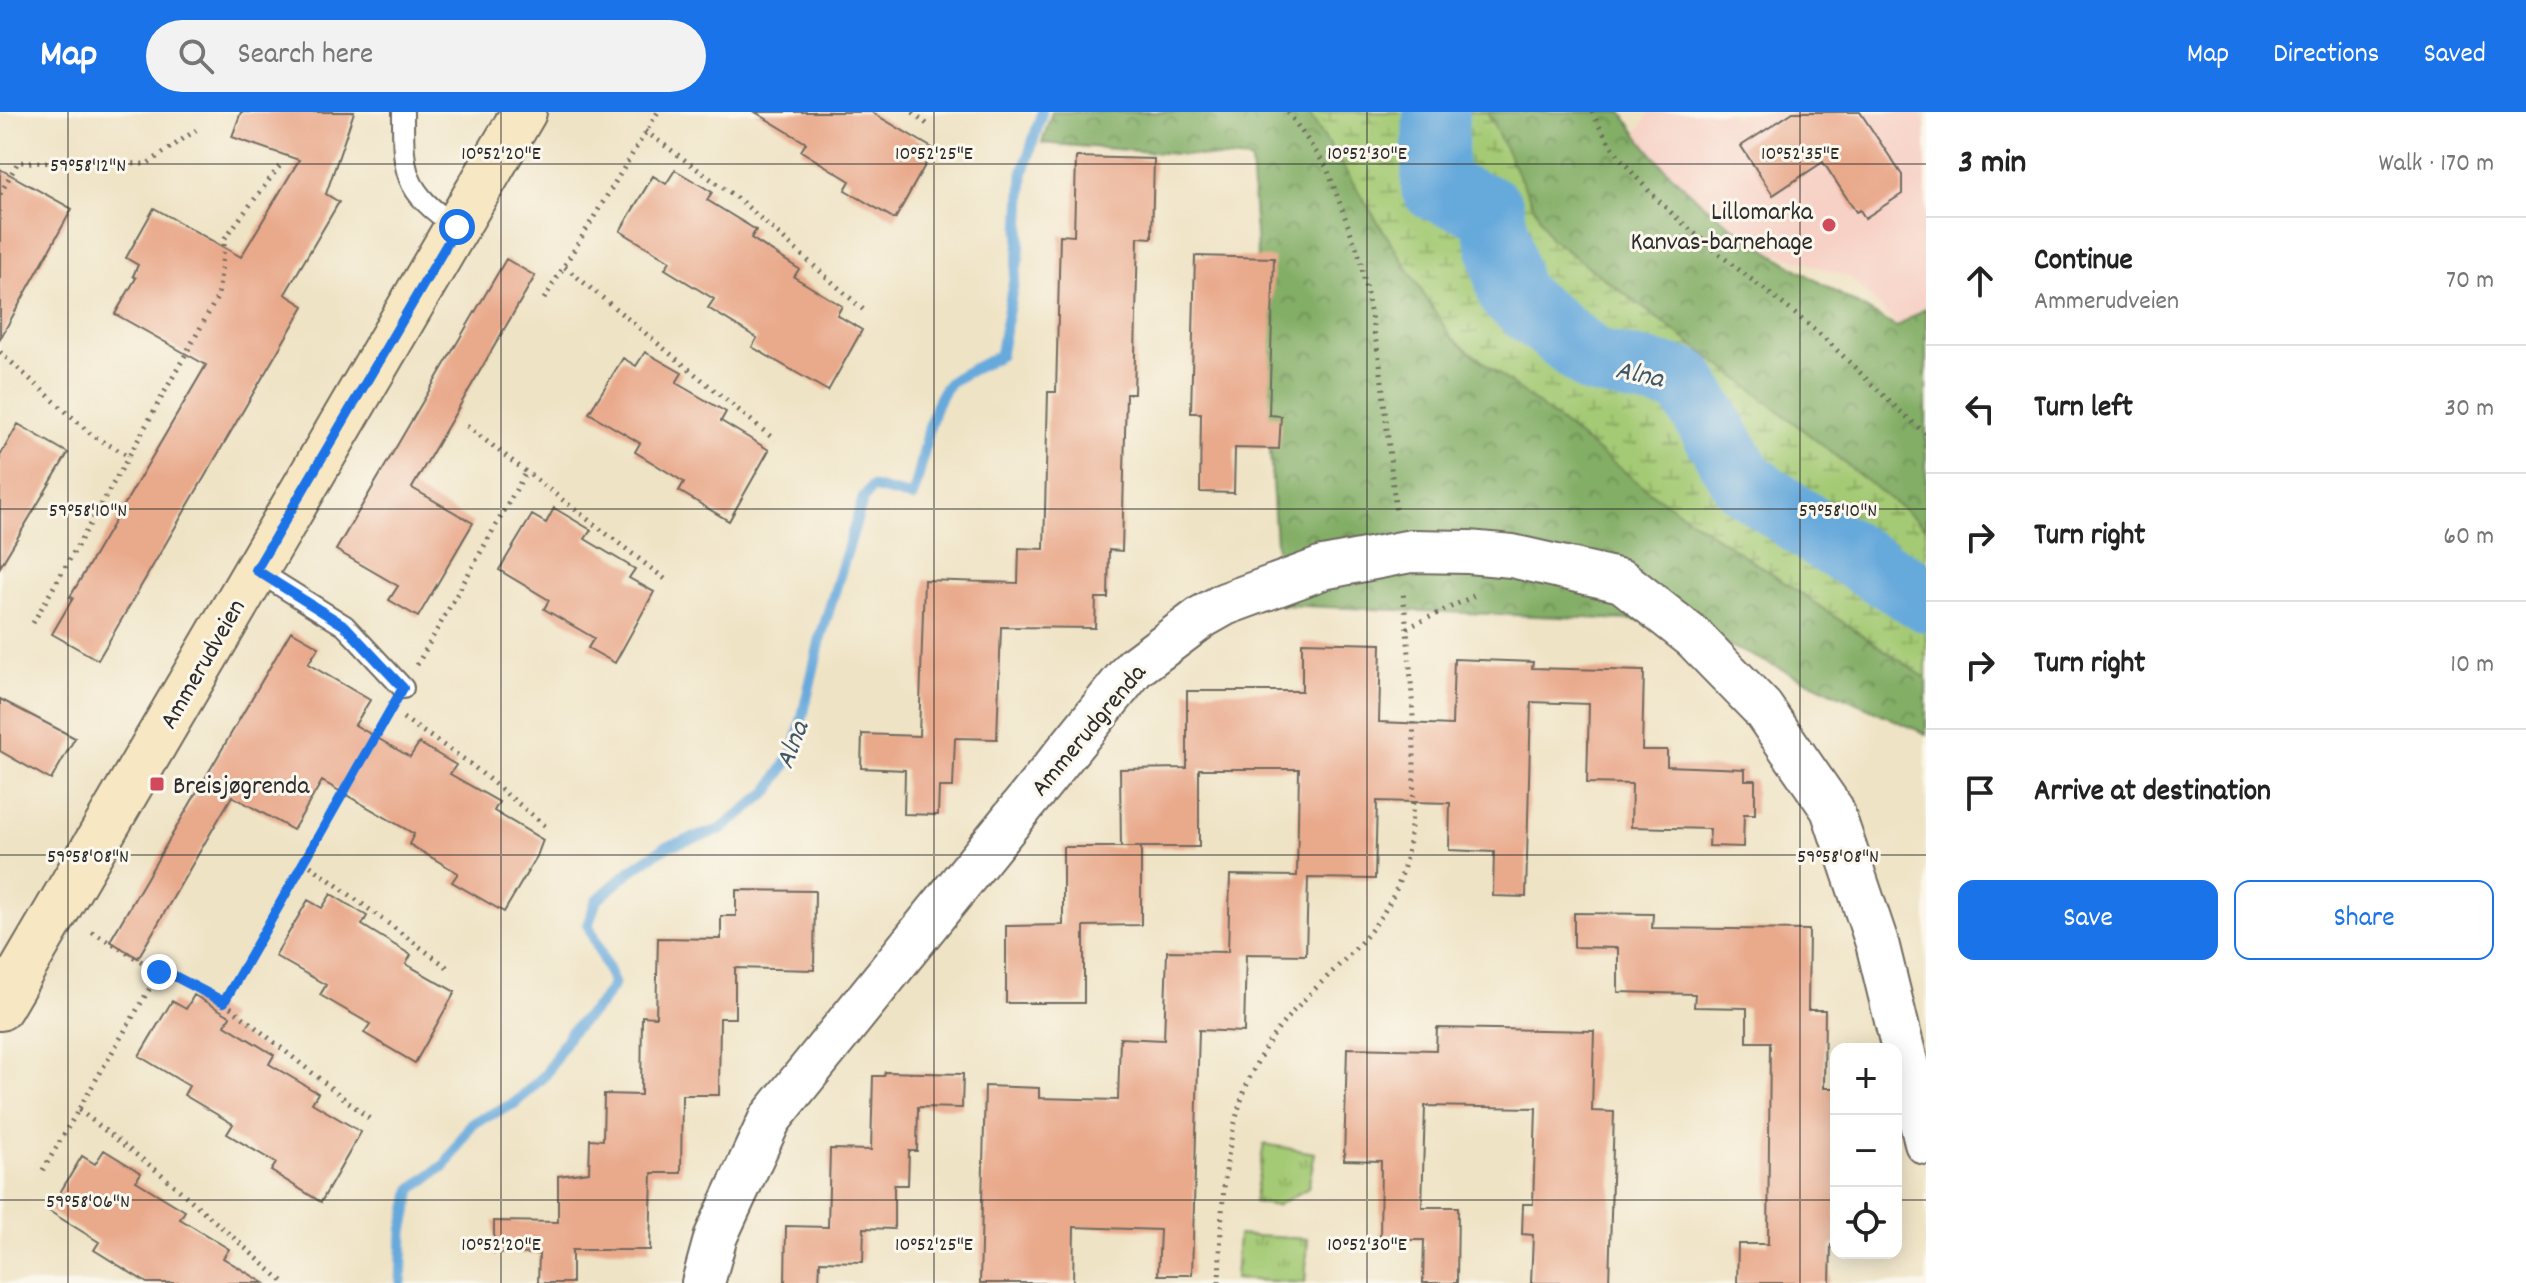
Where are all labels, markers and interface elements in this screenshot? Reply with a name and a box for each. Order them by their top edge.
search box [146,20,706,92]
text: Map [40,29,98,84]
icon: search [174,34,218,78]
text: Search here [238,35,373,78]
text: Map [2187,36,2229,76]
text: Directions [2273,36,2379,76]
text: Saved [2423,36,2486,76]
text: 3 min [1958,140,2026,189]
text: 10°52'20"E [461,141,541,169]
text: 10°52'25"E [895,141,973,169]
text: 10°52'30"E [1327,141,1407,169]
text: 10°52'35"E [1761,141,1839,169]
text: Walk · 170 m [2379,146,2494,183]
text: 59°58'12"N [50,153,126,181]
place label: Lillomarka Kanvas-barnehage [1630,195,1814,262]
route start [439,209,475,245]
marker: Lillomarka Kanvas-barnehage [1820,216,1838,234]
text: Continue [2034,241,2133,284]
icon: ahead [1958,259,2002,303]
text: 70 m [2446,263,2494,300]
text: Ammerudveien [2034,284,2179,321]
water label: Alna [1611,352,1668,402]
icon: left [1958,387,2002,431]
text: Turn left [2034,388,2133,431]
text: 30 m [2444,391,2494,428]
text: 59°58'10"N [49,498,127,526]
text: 59°58'10"N [1799,498,1877,526]
icon: right [1958,515,2002,559]
text: Turn right [2034,516,2145,559]
text: 60 m [2443,519,2494,556]
street label: Ammerudveien [152,593,256,737]
icon: right [1958,643,2002,687]
text: Turn right [2034,644,2145,687]
text: 10 m [2450,647,2494,684]
street label: Ammerudgrenda [1023,656,1157,806]
water label: Alna [767,714,823,775]
place label: Breisjøgrenda [173,769,310,806]
icon: arrive [1958,771,2002,815]
text: Arrive at destination [2034,772,2271,815]
marker: Breisjøgrenda [148,775,166,793]
text: 59°58'08"N [47,844,129,872]
text: 59°58'08"N [1797,844,1879,872]
button: Save [1958,880,2218,960]
button: Share [2234,880,2494,960]
route end [141,954,177,990]
map controls [1830,1043,1902,1259]
button: + [1830,1043,1902,1115]
button: − [1830,1115,1902,1187]
button: locate [1830,1187,1902,1259]
text: 59°58'06"N [46,1189,130,1217]
text: 10°52'20"E [461,1232,541,1260]
text: 10°52'25"E [895,1232,973,1260]
text: 10°52'30"E [1327,1232,1407,1260]

